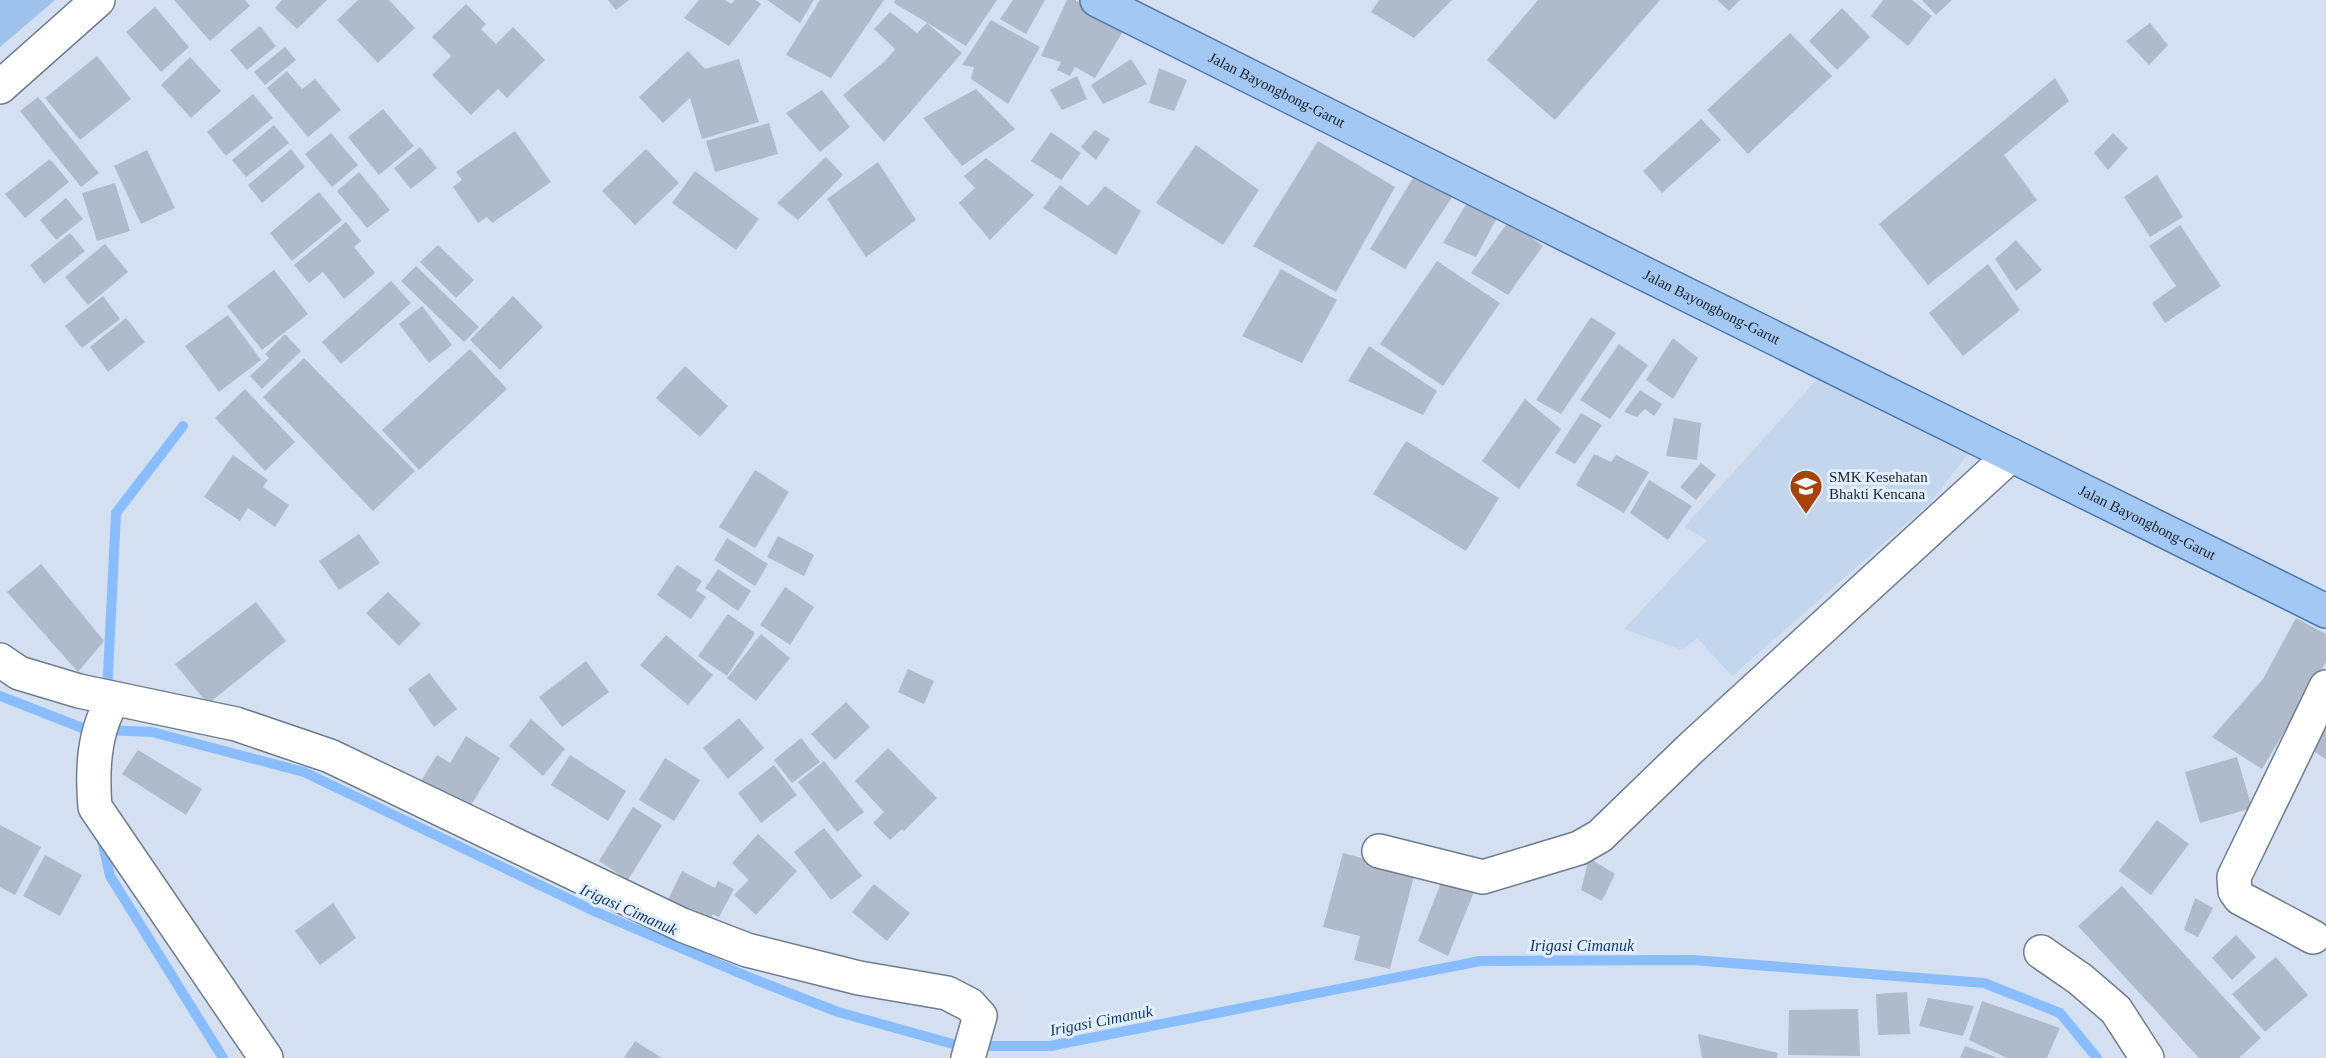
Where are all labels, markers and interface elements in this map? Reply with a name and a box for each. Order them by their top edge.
street label: Jalan Bayongbong-Garut [1206,49,1348,131]
street label: Jalan Bayongbong-Garut [1641,266,1783,348]
school or university icon: SMK Kesehatan Bhakti Kencana [1788,468,1824,515]
place label: SMK Kesehatan Bhakti Kencana [1829,469,1928,502]
street label: Jalan Bayongbong-Garut [2076,482,2219,563]
water label: Irigasi Cimanuk [576,880,681,940]
water label: Irigasi Cimanuk [1529,937,1635,955]
water label: Irigasi Cimanuk [1047,1002,1155,1040]

